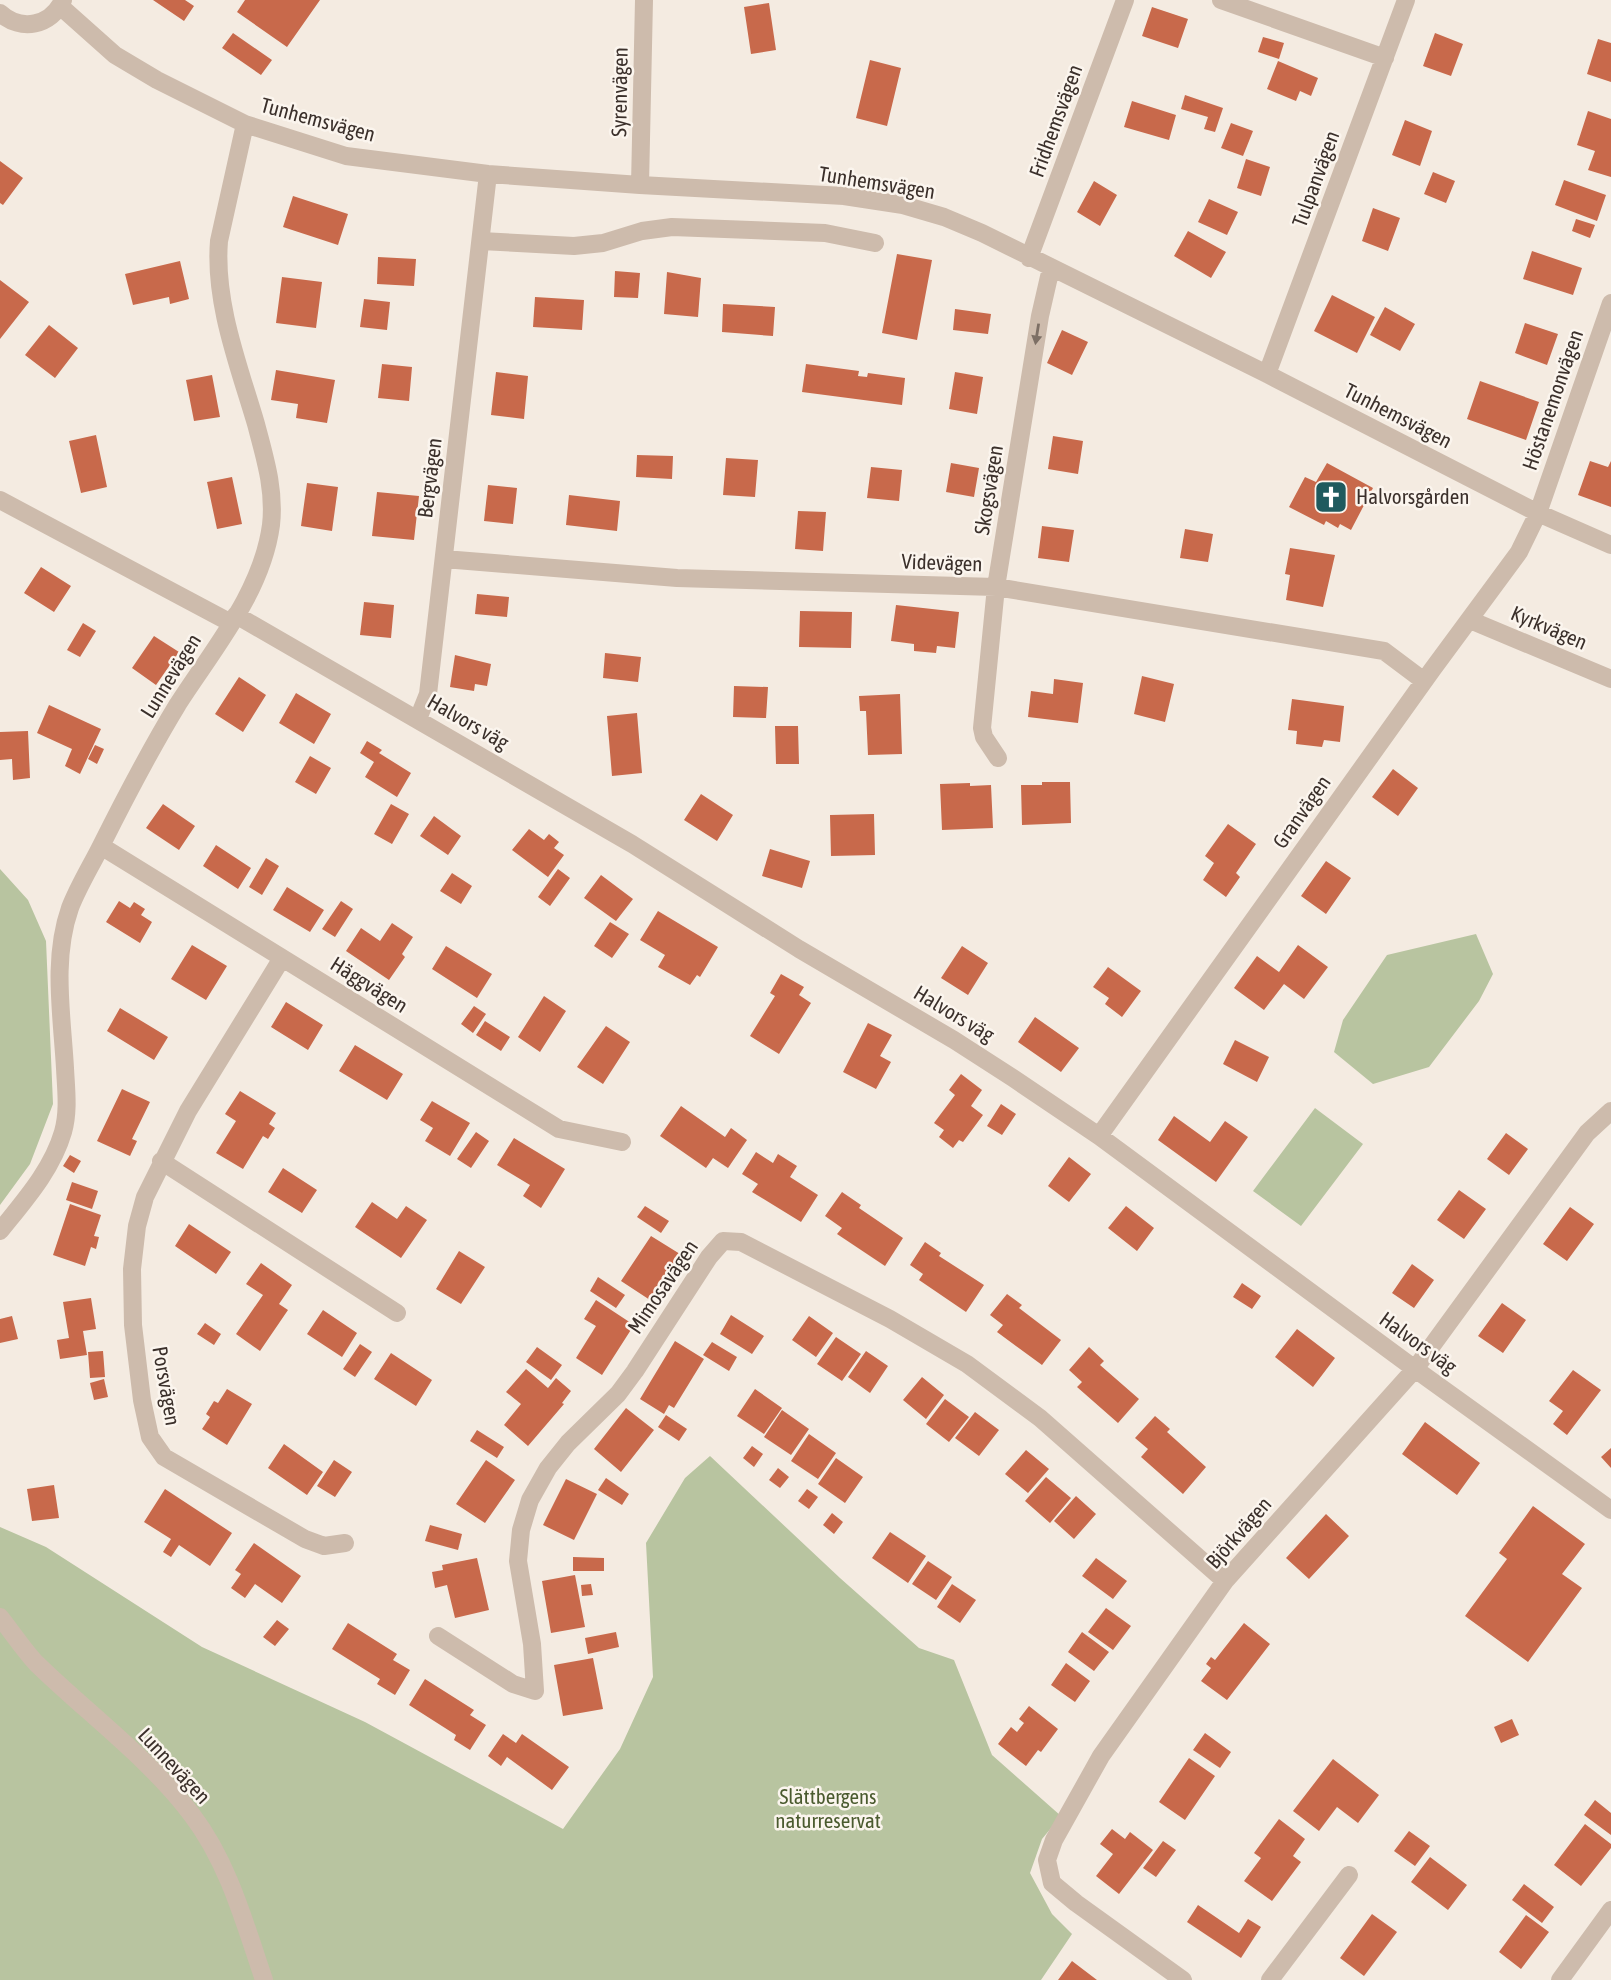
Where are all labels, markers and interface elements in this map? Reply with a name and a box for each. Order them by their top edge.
street label: Syrenvägen [606,47,632,137]
street label: Fridhemsvägen [1024,61,1086,180]
street label: Tunhemsvägen [259,92,378,146]
street label: Tulpanvägen [1287,127,1343,230]
street label: Tunhemsvägen [817,161,937,203]
one-way arrow [1031,324,1042,346]
street label: Höstanemonvägen [1517,326,1587,473]
street label: Tunhemsvägen [1341,378,1456,452]
street label: Bergvägen [412,436,446,519]
street label: Skogsvägen [969,443,1007,536]
church icon: Halvorsgården [1312,478,1350,516]
place label: Halvorsgården [1356,484,1469,508]
street label: Videvägen [901,549,983,575]
street label: Kyrkvägen [1508,600,1591,654]
street label: Lunnevägen [135,629,205,722]
street label: Halvors väg [424,688,513,754]
street label: Granvägen [1267,770,1335,852]
street label: Häggvägen [327,951,412,1017]
street label: Halvors väg [910,980,999,1046]
street label: Mimosavägen [622,1235,702,1338]
street label: Halvors väg [1375,1306,1462,1378]
street label: Porsvägen [148,1344,186,1427]
street label: Björkvägen [1201,1492,1276,1573]
street label: Lunnevägen [134,1723,216,1808]
park label: Slättbergens naturreservat [775,1784,881,1832]

